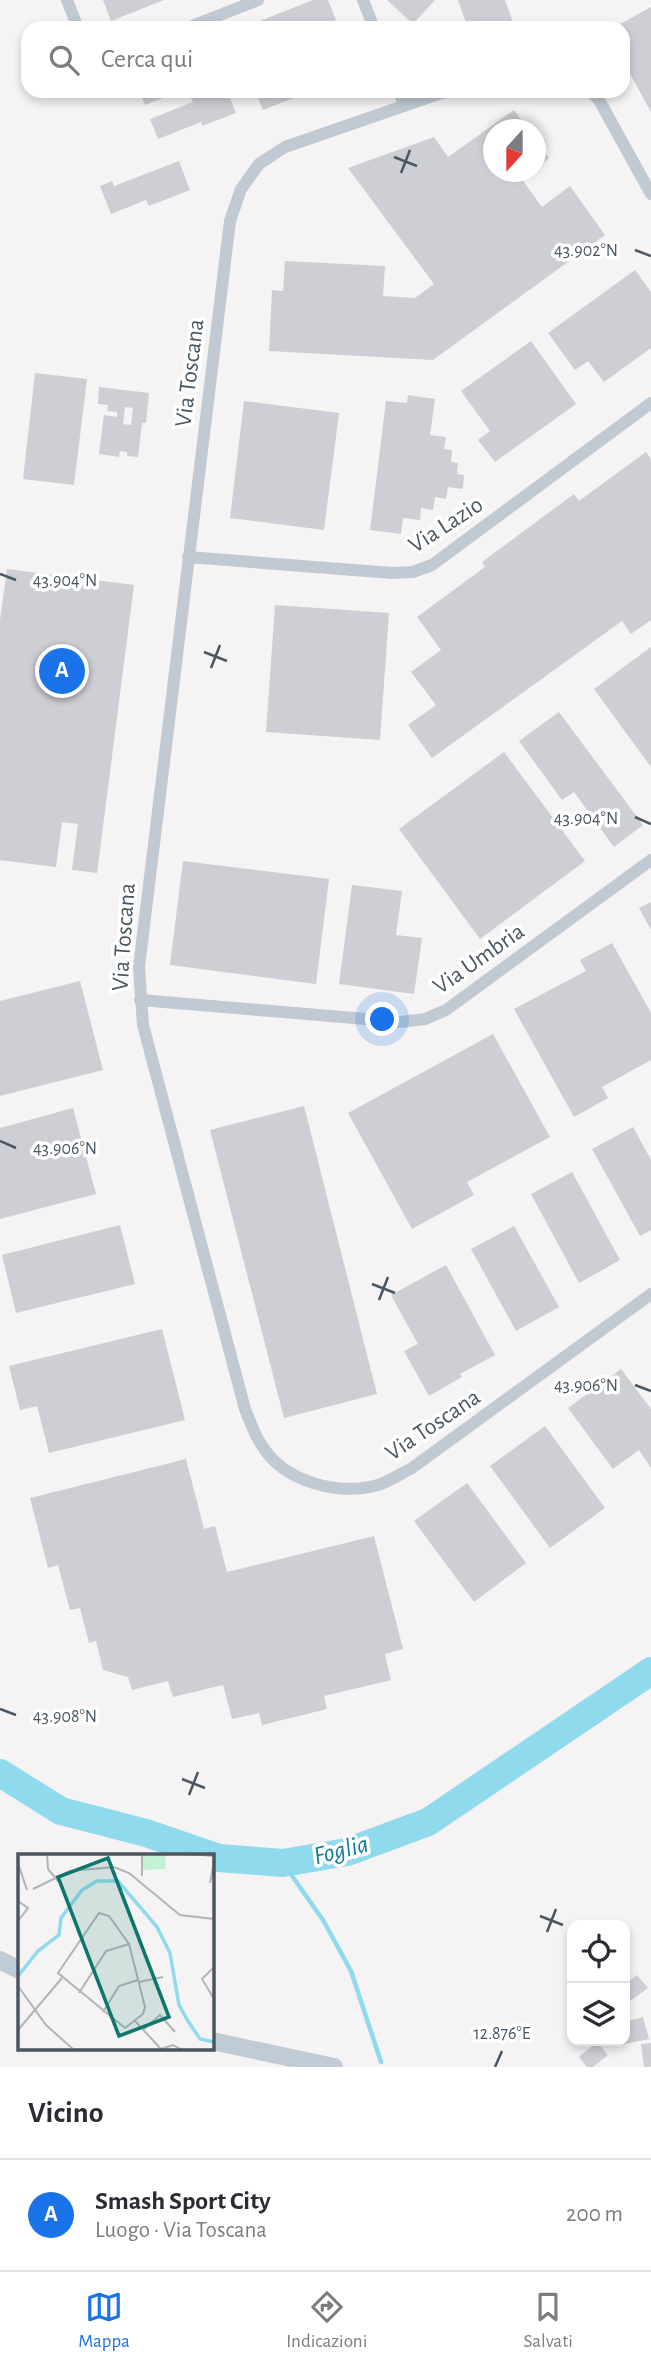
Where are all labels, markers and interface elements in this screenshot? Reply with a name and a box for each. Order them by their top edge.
search box [21,21,630,98]
icon: search [45,41,83,79]
text: Cerca qui [101,46,193,72]
north arrow [483,119,546,182]
text: 43.902°N [554,242,618,260]
street label: Via Toscana [171,318,209,428]
street label: Via Lazio [405,492,487,558]
text: 43.904°N [33,572,97,590]
pin: A [39,645,85,697]
text: 43.904°N [554,810,618,828]
street label: Via Toscana [108,882,140,992]
street label: Via Umbria [429,919,529,999]
your location [365,1002,399,1036]
text: 43.906°N [33,1140,97,1158]
text: 43.906°N [554,1377,618,1395]
street label: Via Toscana [381,1385,485,1465]
text: 43.908°N [33,1708,97,1726]
water label: Foglia [311,1831,371,1869]
inset map [18,1854,214,2050]
map controls [567,1920,630,2046]
button: locate [567,1920,630,1983]
button: layers [567,1983,630,2046]
text: 12.876°E [474,2025,531,2043]
text: Vicino [28,2098,104,2128]
text: Smash Sport City [95,2188,271,2214]
text: A [44,2203,58,2226]
text: 200 m [566,2203,623,2226]
text: Luogo · Via Toscana [95,2219,267,2242]
tab: Mappa [78,2288,130,2353]
tab: Indicazioni [286,2288,367,2353]
tab: Salvati [524,2288,573,2353]

